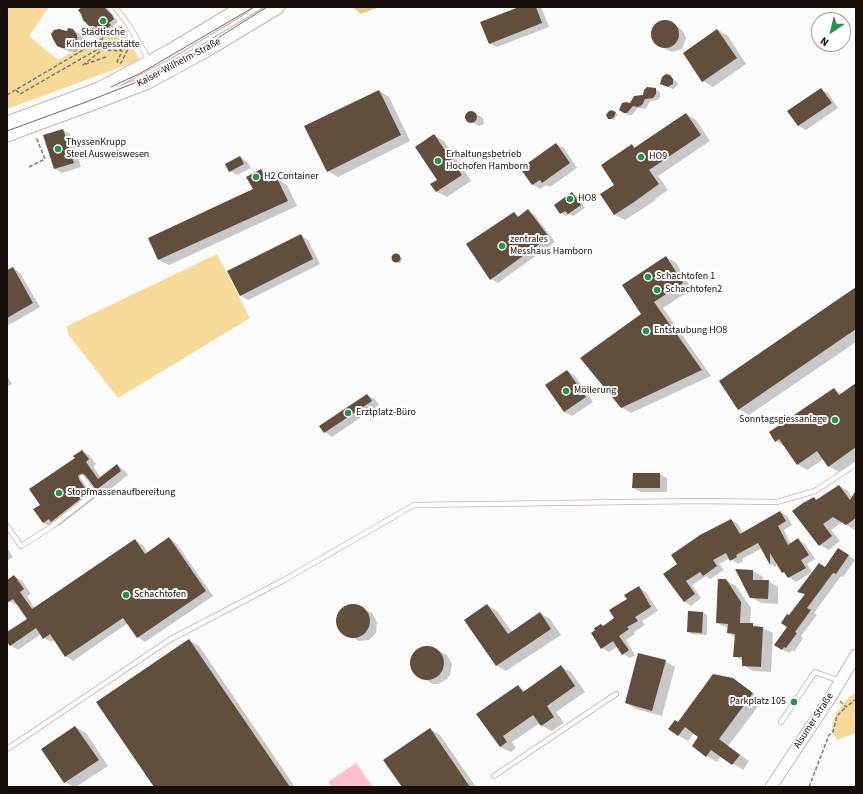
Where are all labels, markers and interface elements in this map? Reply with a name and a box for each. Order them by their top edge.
north arrow [811,12,851,52]
marker: Städtische Kindertagesstätte [98,16,108,26]
place label: Städtische Kindertagesstätte [66,27,140,50]
text: N [817,33,832,50]
street label: Kaiser-Wilhelm-Straße [135,36,223,90]
place label: ThyssenKrupp Steel Ausweiswesen [66,137,149,160]
marker: ThyssenKrupp Steel Ausweiswesen [53,144,63,154]
place label: Erhaltungsbetrieb Hochofen Hamborn [446,149,528,172]
place label: HO9 [649,151,667,163]
marker: HO9 [636,152,646,162]
marker: Erhaltungsbetrieb Hochofen Hamborn [433,156,443,166]
place label: H2 Container [264,171,319,183]
marker: H2 Container [251,172,261,182]
place label: HO8 [578,193,596,205]
marker: HO8 [565,194,575,204]
place label: zentrales Messhaus Hamborn [510,234,592,258]
marker: zentrales Messhaus Hamborn [497,241,507,251]
place label: Schachtofen 1 [656,271,715,283]
marker: Schachtofen 1 [643,272,653,282]
place label: Schachtofen2 [665,284,722,296]
marker: Schachtofen2 [652,285,662,295]
place label: Entstaubung HO8 [654,325,727,337]
marker: Entstaubung HO8 [641,326,651,336]
place label: Möllerung [574,385,616,397]
marker: Möllerung [561,386,571,396]
place label: Erztplatz-Büro [356,407,416,419]
marker: Erztplatz-Büro [343,408,353,418]
place label: Sonntagsgiessanlage [739,414,827,426]
marker: Sonntagsgiessanlage [830,415,840,425]
place label: Stopfmassenaufbereitung [67,487,175,499]
marker: Stopfmassenaufbereitung [54,488,64,498]
place label: Schachtofen [134,589,186,601]
marker: Schachtofen [121,590,131,600]
street label: Alsumer Straße [792,691,836,751]
place label: Parkplatz 105 [730,696,786,708]
marker: Parkplatz 105 [789,697,799,707]

